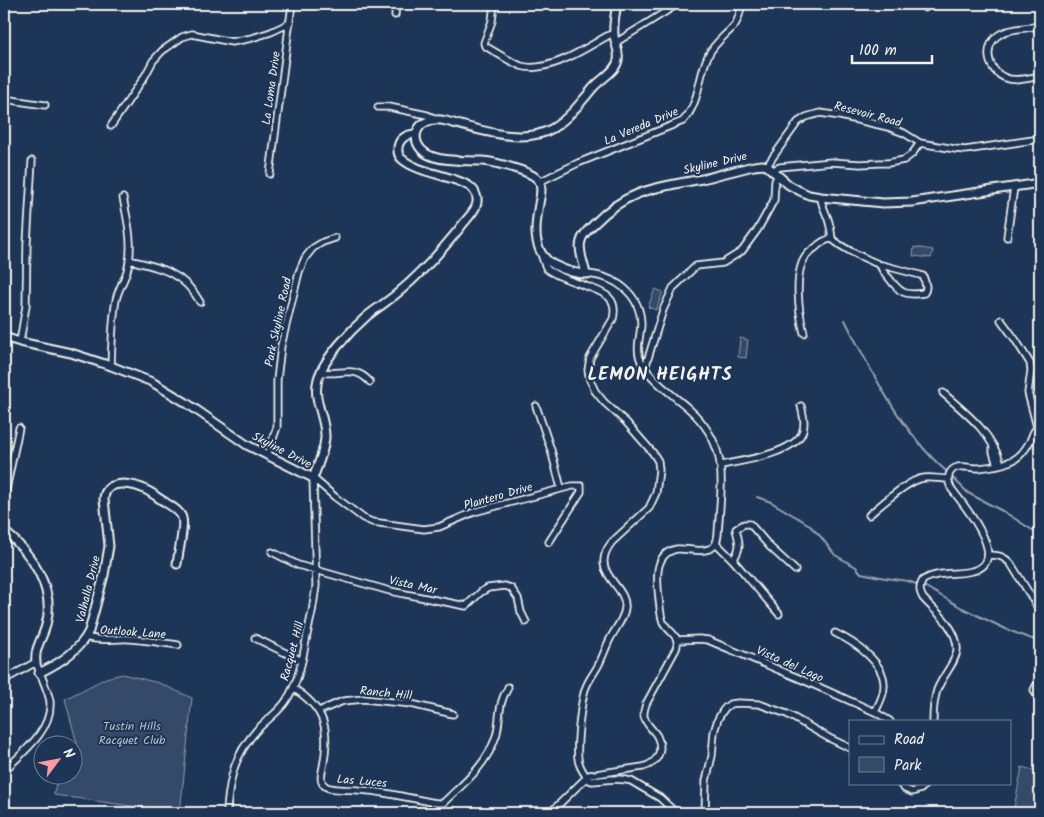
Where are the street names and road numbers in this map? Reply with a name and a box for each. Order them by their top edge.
street label: La Loma Drive [257,50,286,126]
street label: Resevoir Road [832,96,905,133]
street label: La Vereda Drive [601,102,682,151]
street label: Skyline Drive [681,147,750,180]
street label: Park Skyline Road [260,275,297,368]
street label: Skyline Drive [248,427,316,474]
street label: Plantero Drive [461,477,535,515]
street label: Valhalla Drive [71,553,106,625]
street label: Vista Mar [387,571,440,600]
street label: Racquet Hill [275,619,310,683]
street label: Outlook Lane [99,621,167,644]
street label: Vista del Lago [753,641,827,688]
street label: Ranch Hill [359,681,413,706]
street label: Las Luces [336,770,388,793]

